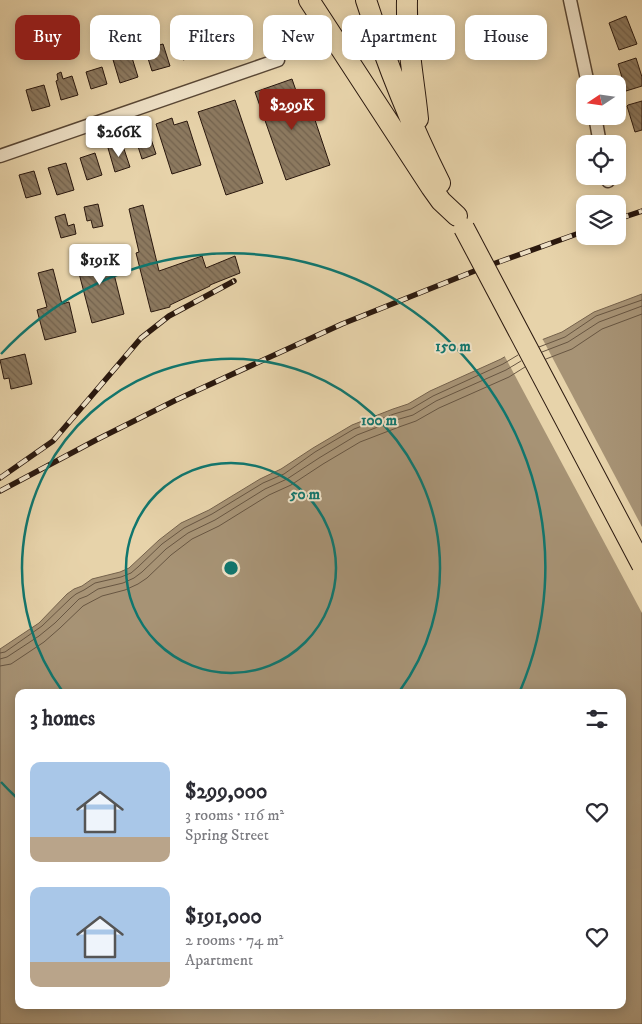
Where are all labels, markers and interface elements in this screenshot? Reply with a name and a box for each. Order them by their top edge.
chip: Buy [15,15,80,60]
chip: Rent [90,15,160,60]
chip: Filters [170,15,253,60]
chip: New [263,15,332,60]
chip: Apartment [342,15,455,60]
chip: House [465,15,547,60]
north arrow [576,75,626,125]
map controls [576,75,626,245]
pin: $299K [257,88,327,131]
text: $299K [270,95,314,115]
pin: $266K [84,116,154,158]
text: $266K [97,122,141,142]
button: locate [576,135,626,185]
button: layers [576,195,626,245]
pin: $191K [65,244,135,286]
text: $191K [80,250,120,270]
text: 150 m [435,337,471,356]
text: 100 m [361,411,398,430]
text: 50 m [289,485,321,504]
centre of rings [222,559,240,577]
icon: filters [583,705,611,733]
text: 3 homes [30,706,95,732]
text: $299,000 [185,779,267,805]
icon: home [70,782,130,842]
icon: heart [583,798,611,826]
text: 3 rooms · 116 m² [185,805,284,825]
text: Spring Street [185,825,269,845]
text: $191,000 [185,904,262,930]
icon: home [70,907,130,967]
icon: heart [583,923,611,951]
text: 2 rooms · 74 m² [185,930,283,950]
text: Apartment [185,950,253,970]

